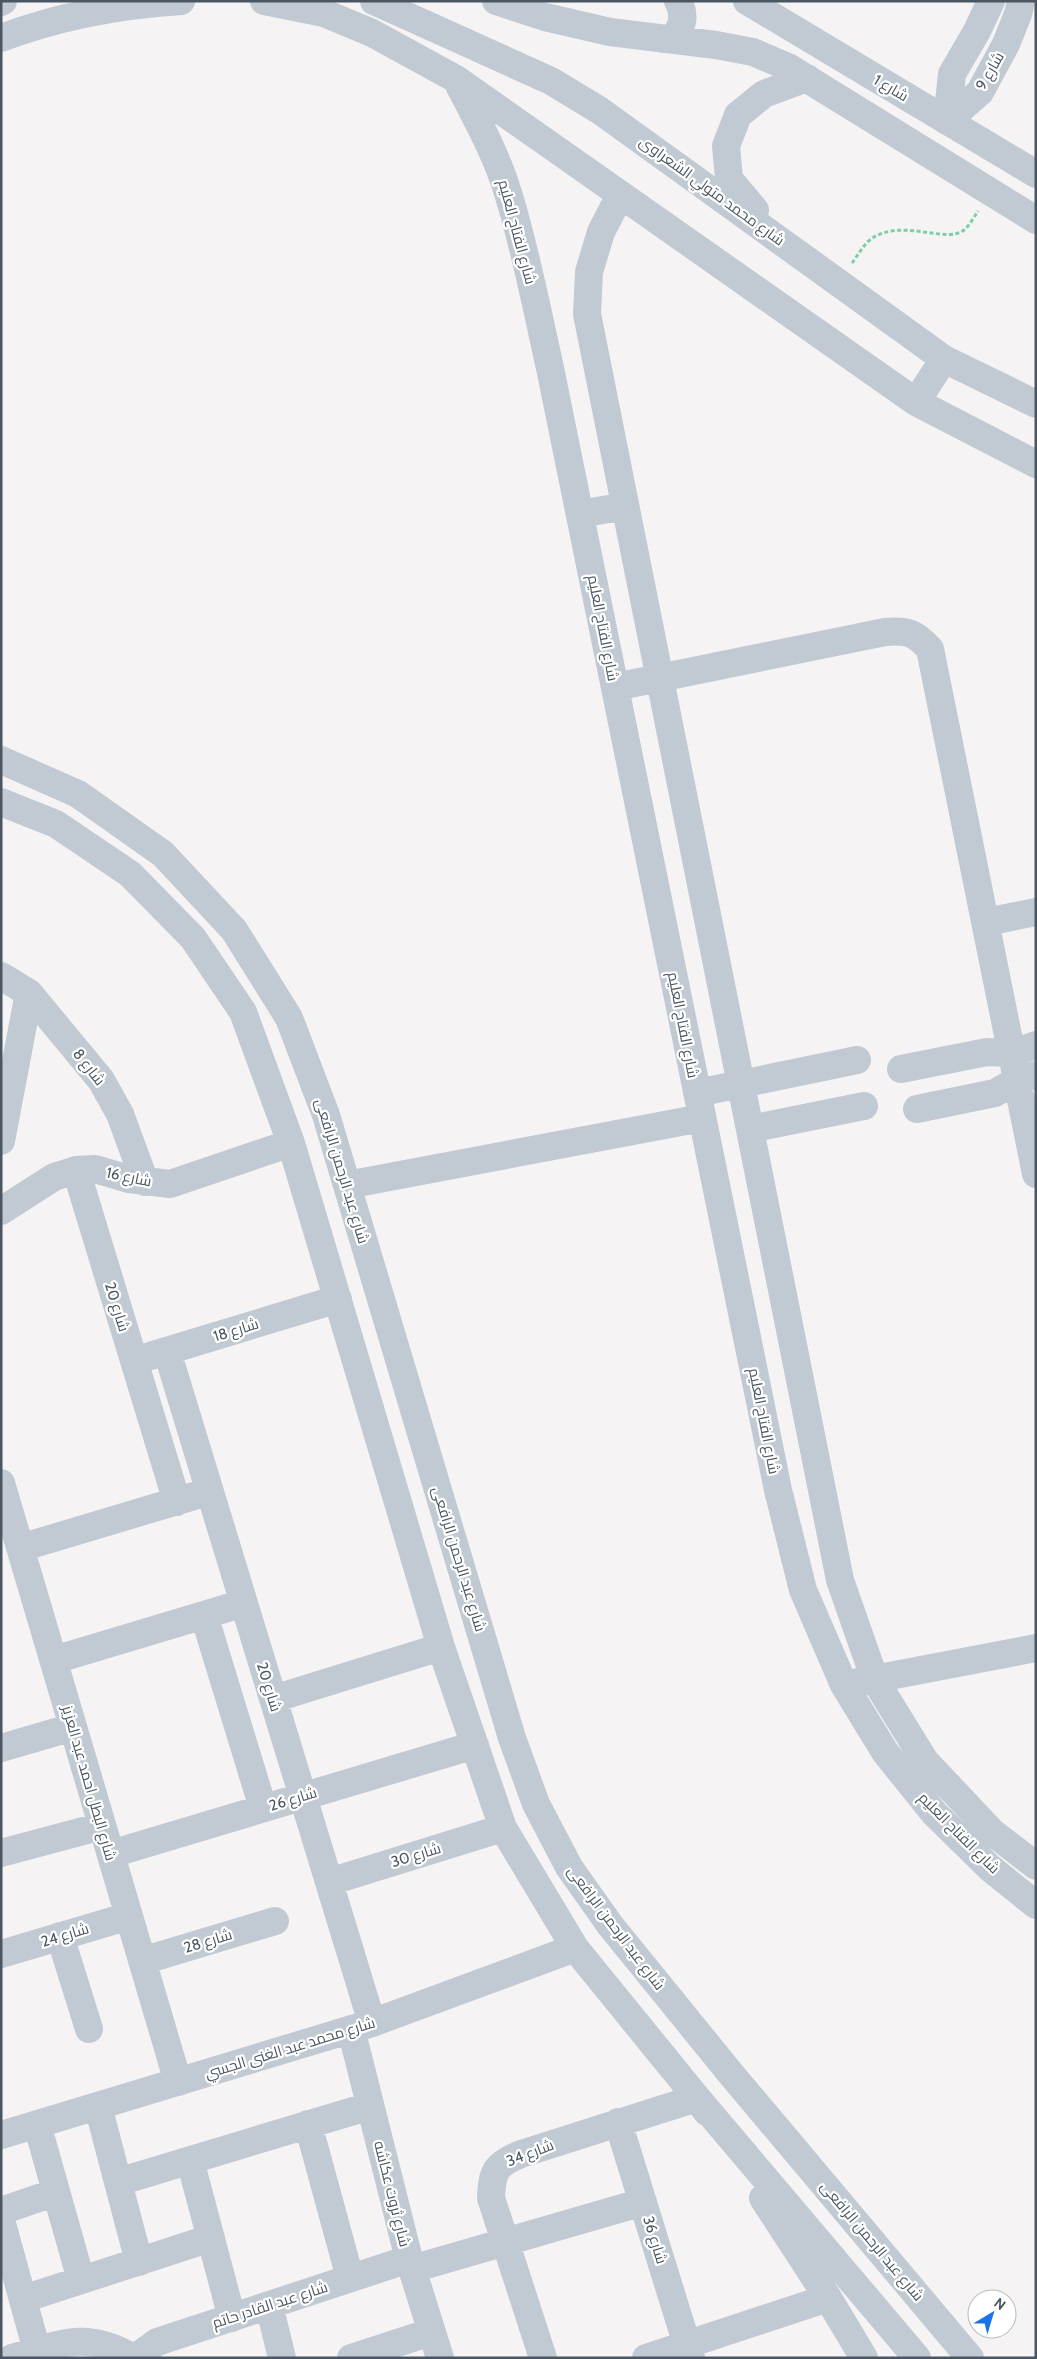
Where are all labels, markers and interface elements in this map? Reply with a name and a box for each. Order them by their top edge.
street label: شارع 9 [972,49,1010,94]
street label: شارع 1 [869,71,912,107]
street label: شارع محمد متولي الشعراوى [634,132,788,252]
street label: شارع الفتاح العليم [492,178,540,287]
street label: شارع الفتاح العليم [582,573,622,683]
street label: شارع الفتاح العليم [662,970,702,1080]
street label: شارع 8 [68,1045,109,1090]
street label: شارع عبد الرحمن الرافعى [309,1096,373,1246]
street label: شارع 16 [104,1163,153,1193]
street label: شارع 20 [99,1280,133,1334]
street label: شارع 18 [211,1315,261,1347]
street label: شارع الفتاح العليم [743,1366,783,1476]
street label: شارع عبد الرحمن الرافعى [426,1484,490,1634]
street label: شارع 20 [251,1660,285,1714]
street label: شارع البطل احمد عبد العزيز [56,1702,120,1863]
street label: شارع 26 [267,1783,320,1817]
street label: شارع الفتاح العليم [913,1789,1003,1879]
street label: شارع 30 [389,1839,444,1873]
street label: شارع عبد الرحمن الرافعى [562,1862,669,1995]
street label: شارع 24 [39,1919,92,1953]
street label: شارع 28 [182,1925,235,1959]
street label: شارع محمد عبد الغنى الجسي [203,2014,378,2085]
street label: شارع 34 [504,2136,557,2172]
street label: شارع ثروت عكاشه [368,2139,414,2249]
street label: شارع عبد الرحمن الرافعى [815,2177,927,2306]
street label: شارع 36 [637,2214,671,2267]
street label: شارع عبد القادر حاتم [210,2278,331,2334]
north arrow [967,2289,1017,2339]
text: N [991,2294,1009,2314]

